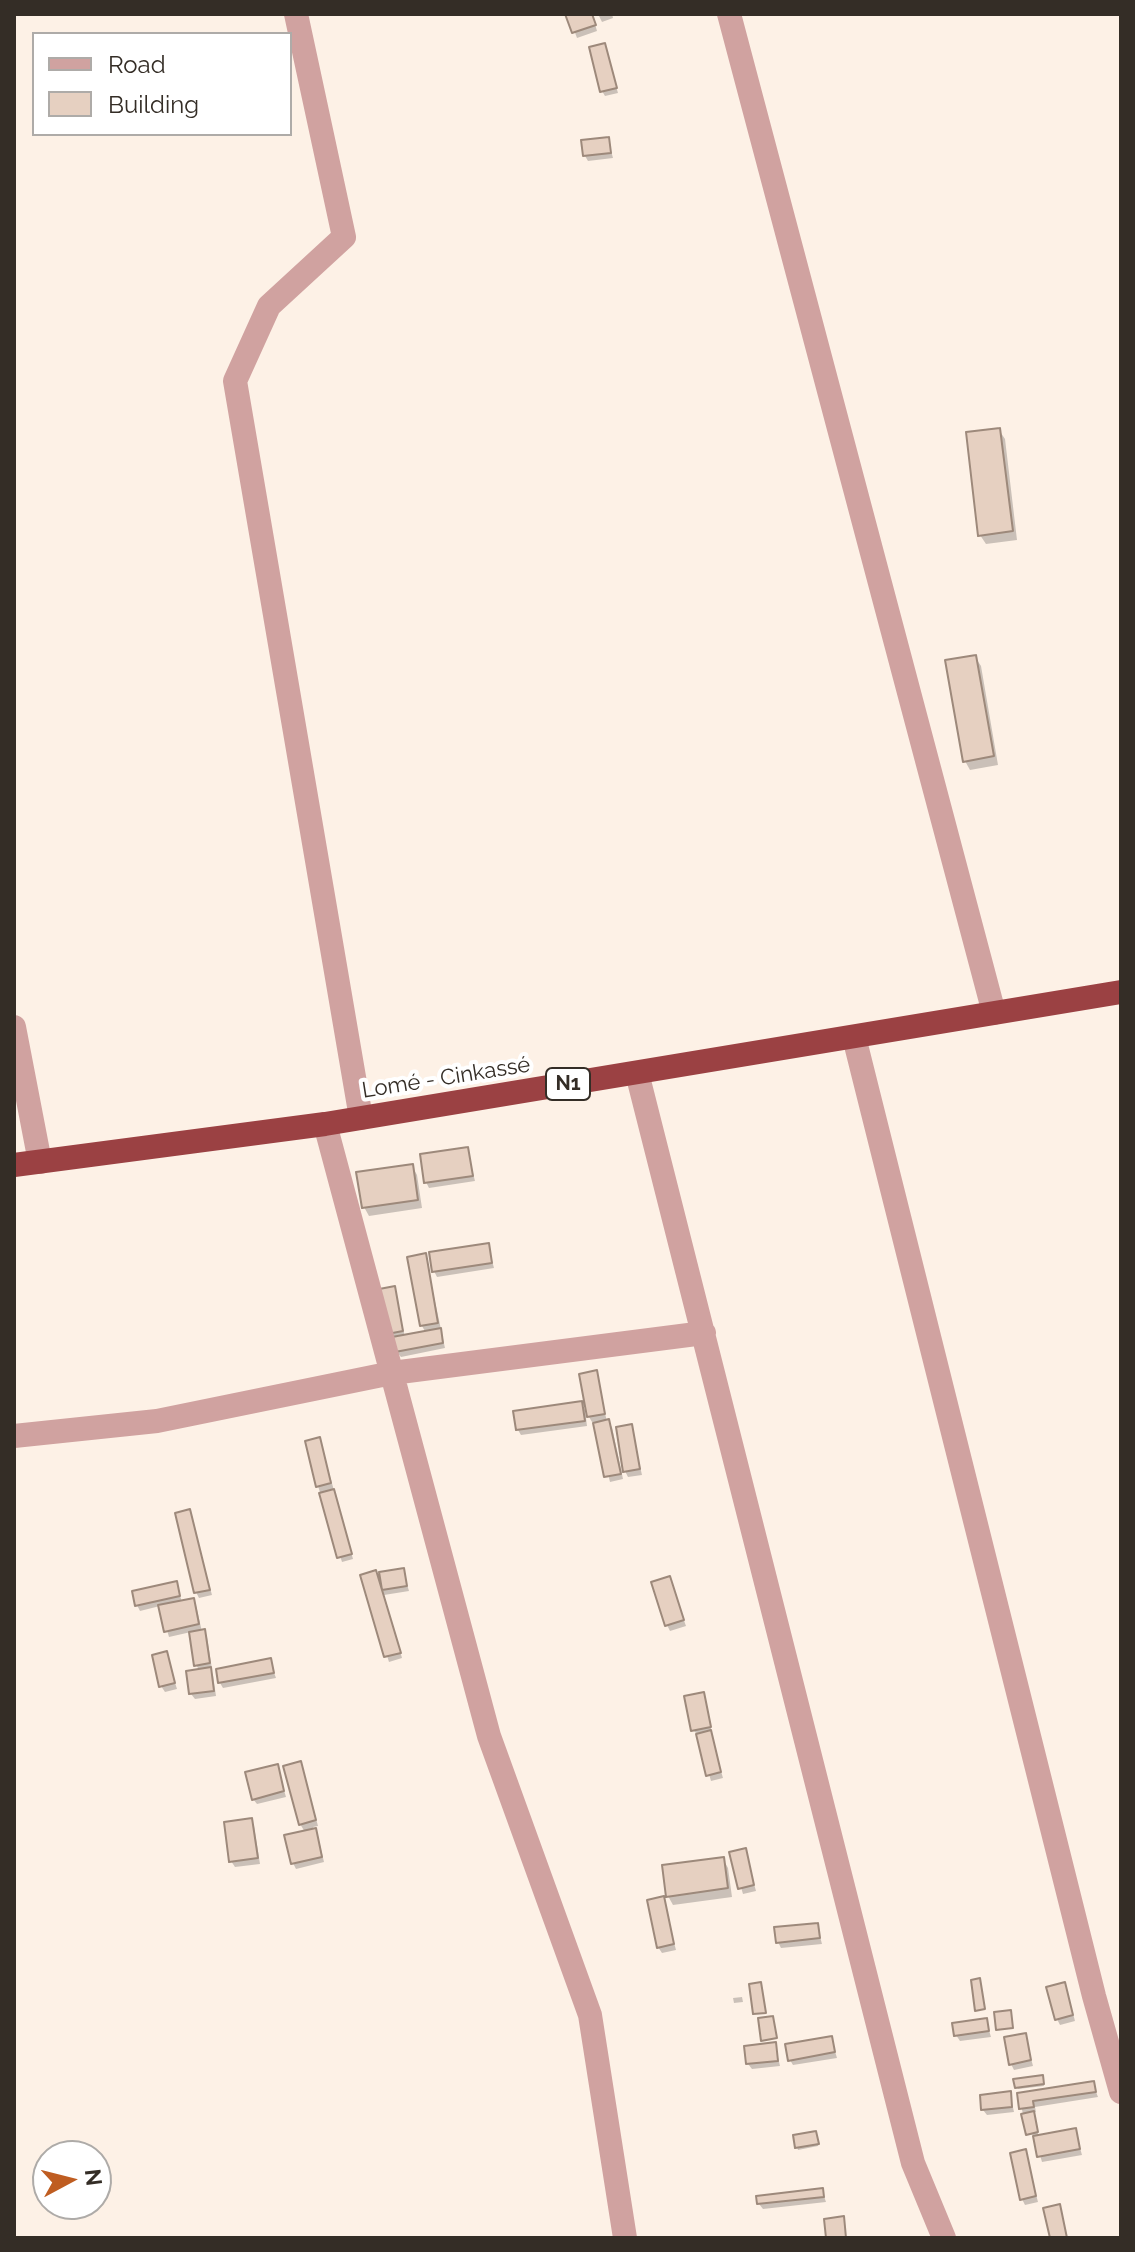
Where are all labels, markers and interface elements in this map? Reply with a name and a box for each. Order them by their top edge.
legend [32,32,292,136]
text: Road [108,50,166,79]
text: Building [108,90,199,119]
street label: Lomé - Cinkassé [360,1052,532,1104]
road number: N1 [546,1068,590,1100]
north arrow [32,2140,112,2220]
text: N [80,2167,108,2187]

